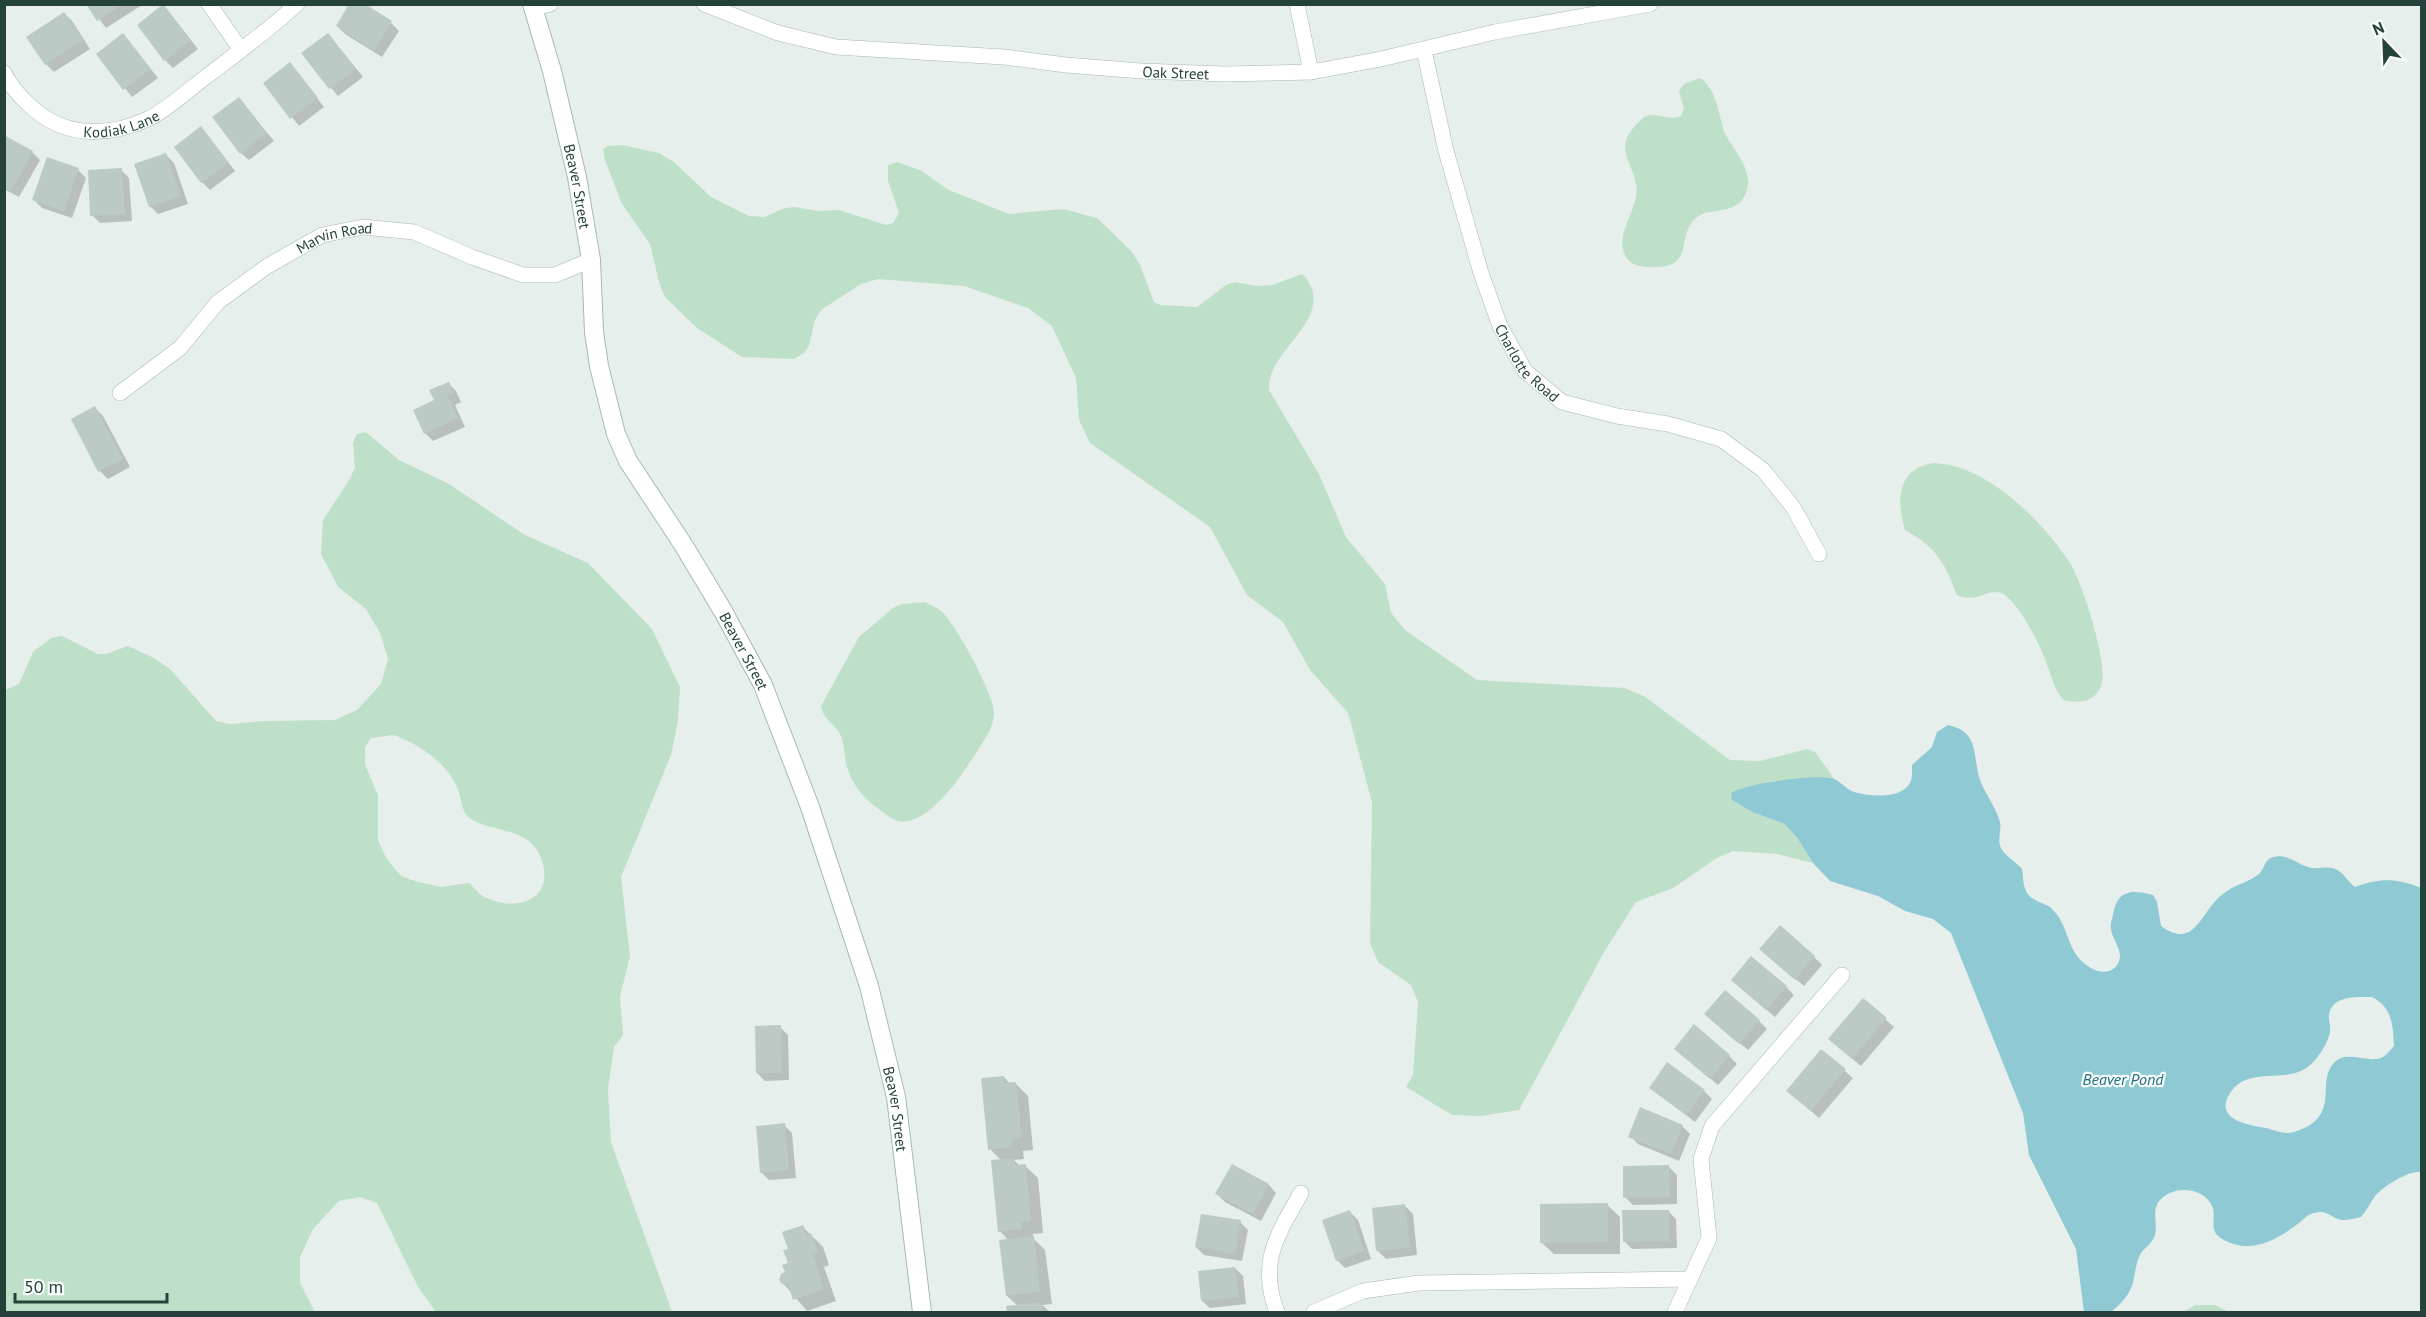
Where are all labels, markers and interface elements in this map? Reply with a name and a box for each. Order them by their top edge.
north arrow [2354,12,2414,72]
text: N [2369,17,2387,39]
street label: Oak Street [1142,62,1210,83]
street label: Kodiak Lane [83,105,163,141]
street label: Beaver Street [560,142,595,230]
street label: Marvin Road [293,217,373,257]
street label: Charlotte Road [1491,320,1564,406]
street label: Beaver Street [716,609,773,692]
street label: Beaver Street [879,1064,912,1153]
water label: Beaver Pond [2083,1069,2164,1089]
scale bar [15,1266,166,1304]
text: 50 m [24,1275,63,1298]

